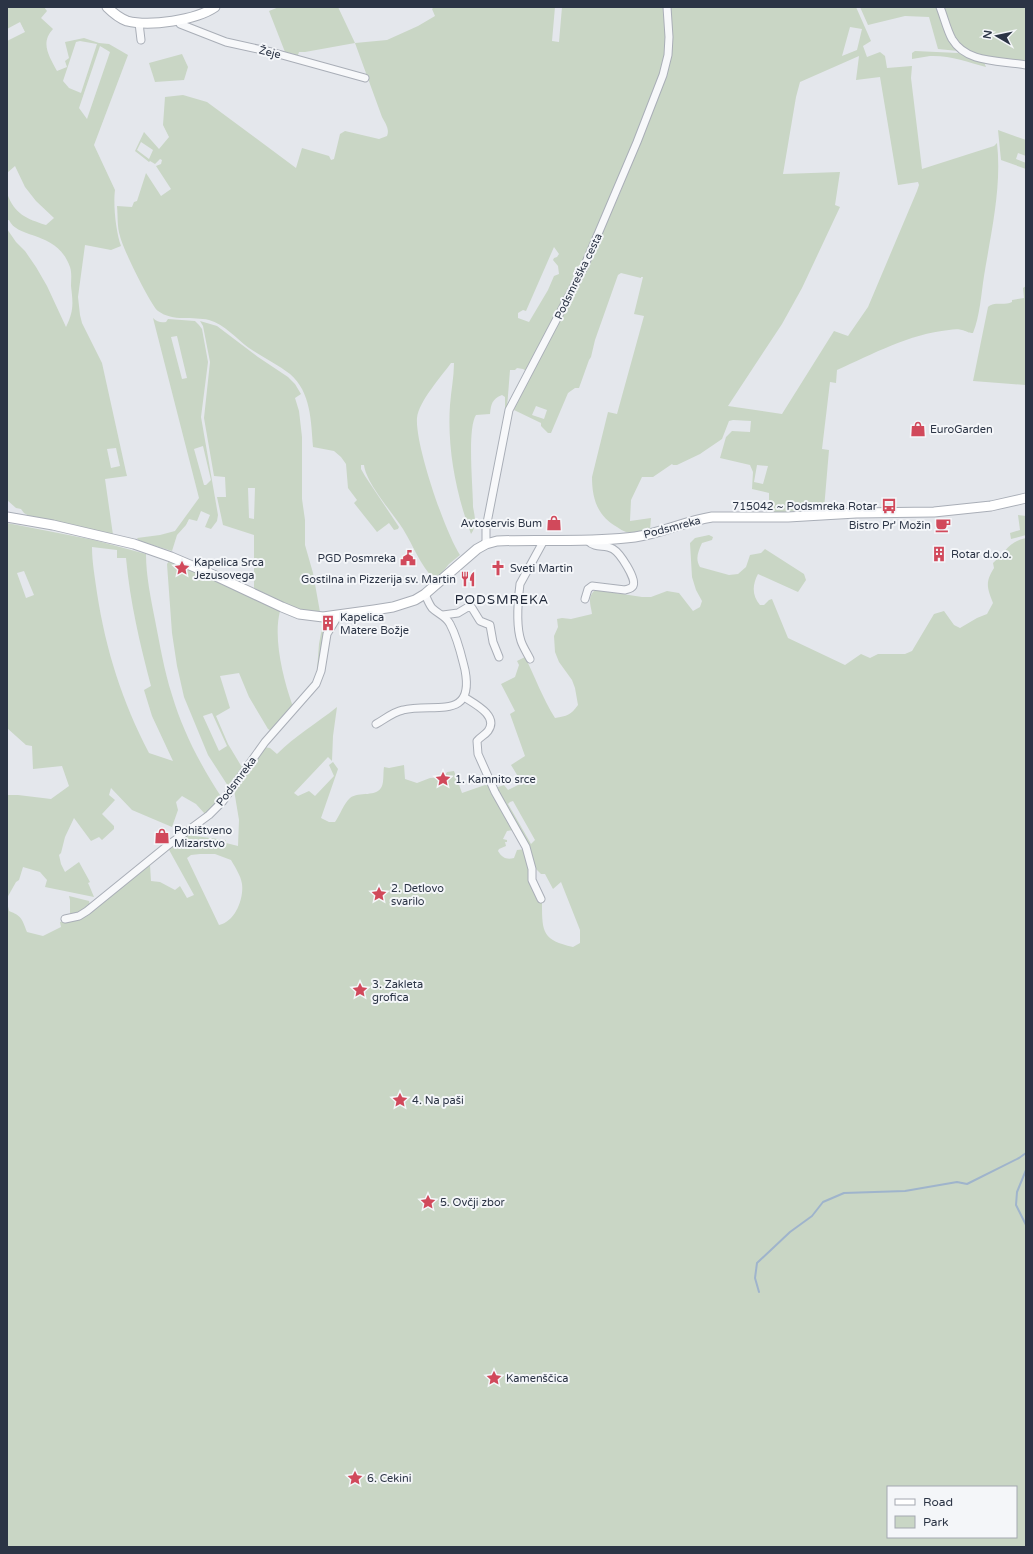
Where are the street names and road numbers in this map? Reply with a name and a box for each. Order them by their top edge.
street label: Žeje [258,43,282,61]
street label: Podsmreška cesta [552,231,605,321]
street label: Podsmreka [642,514,702,541]
street label: Podsmreka [214,754,259,809]

